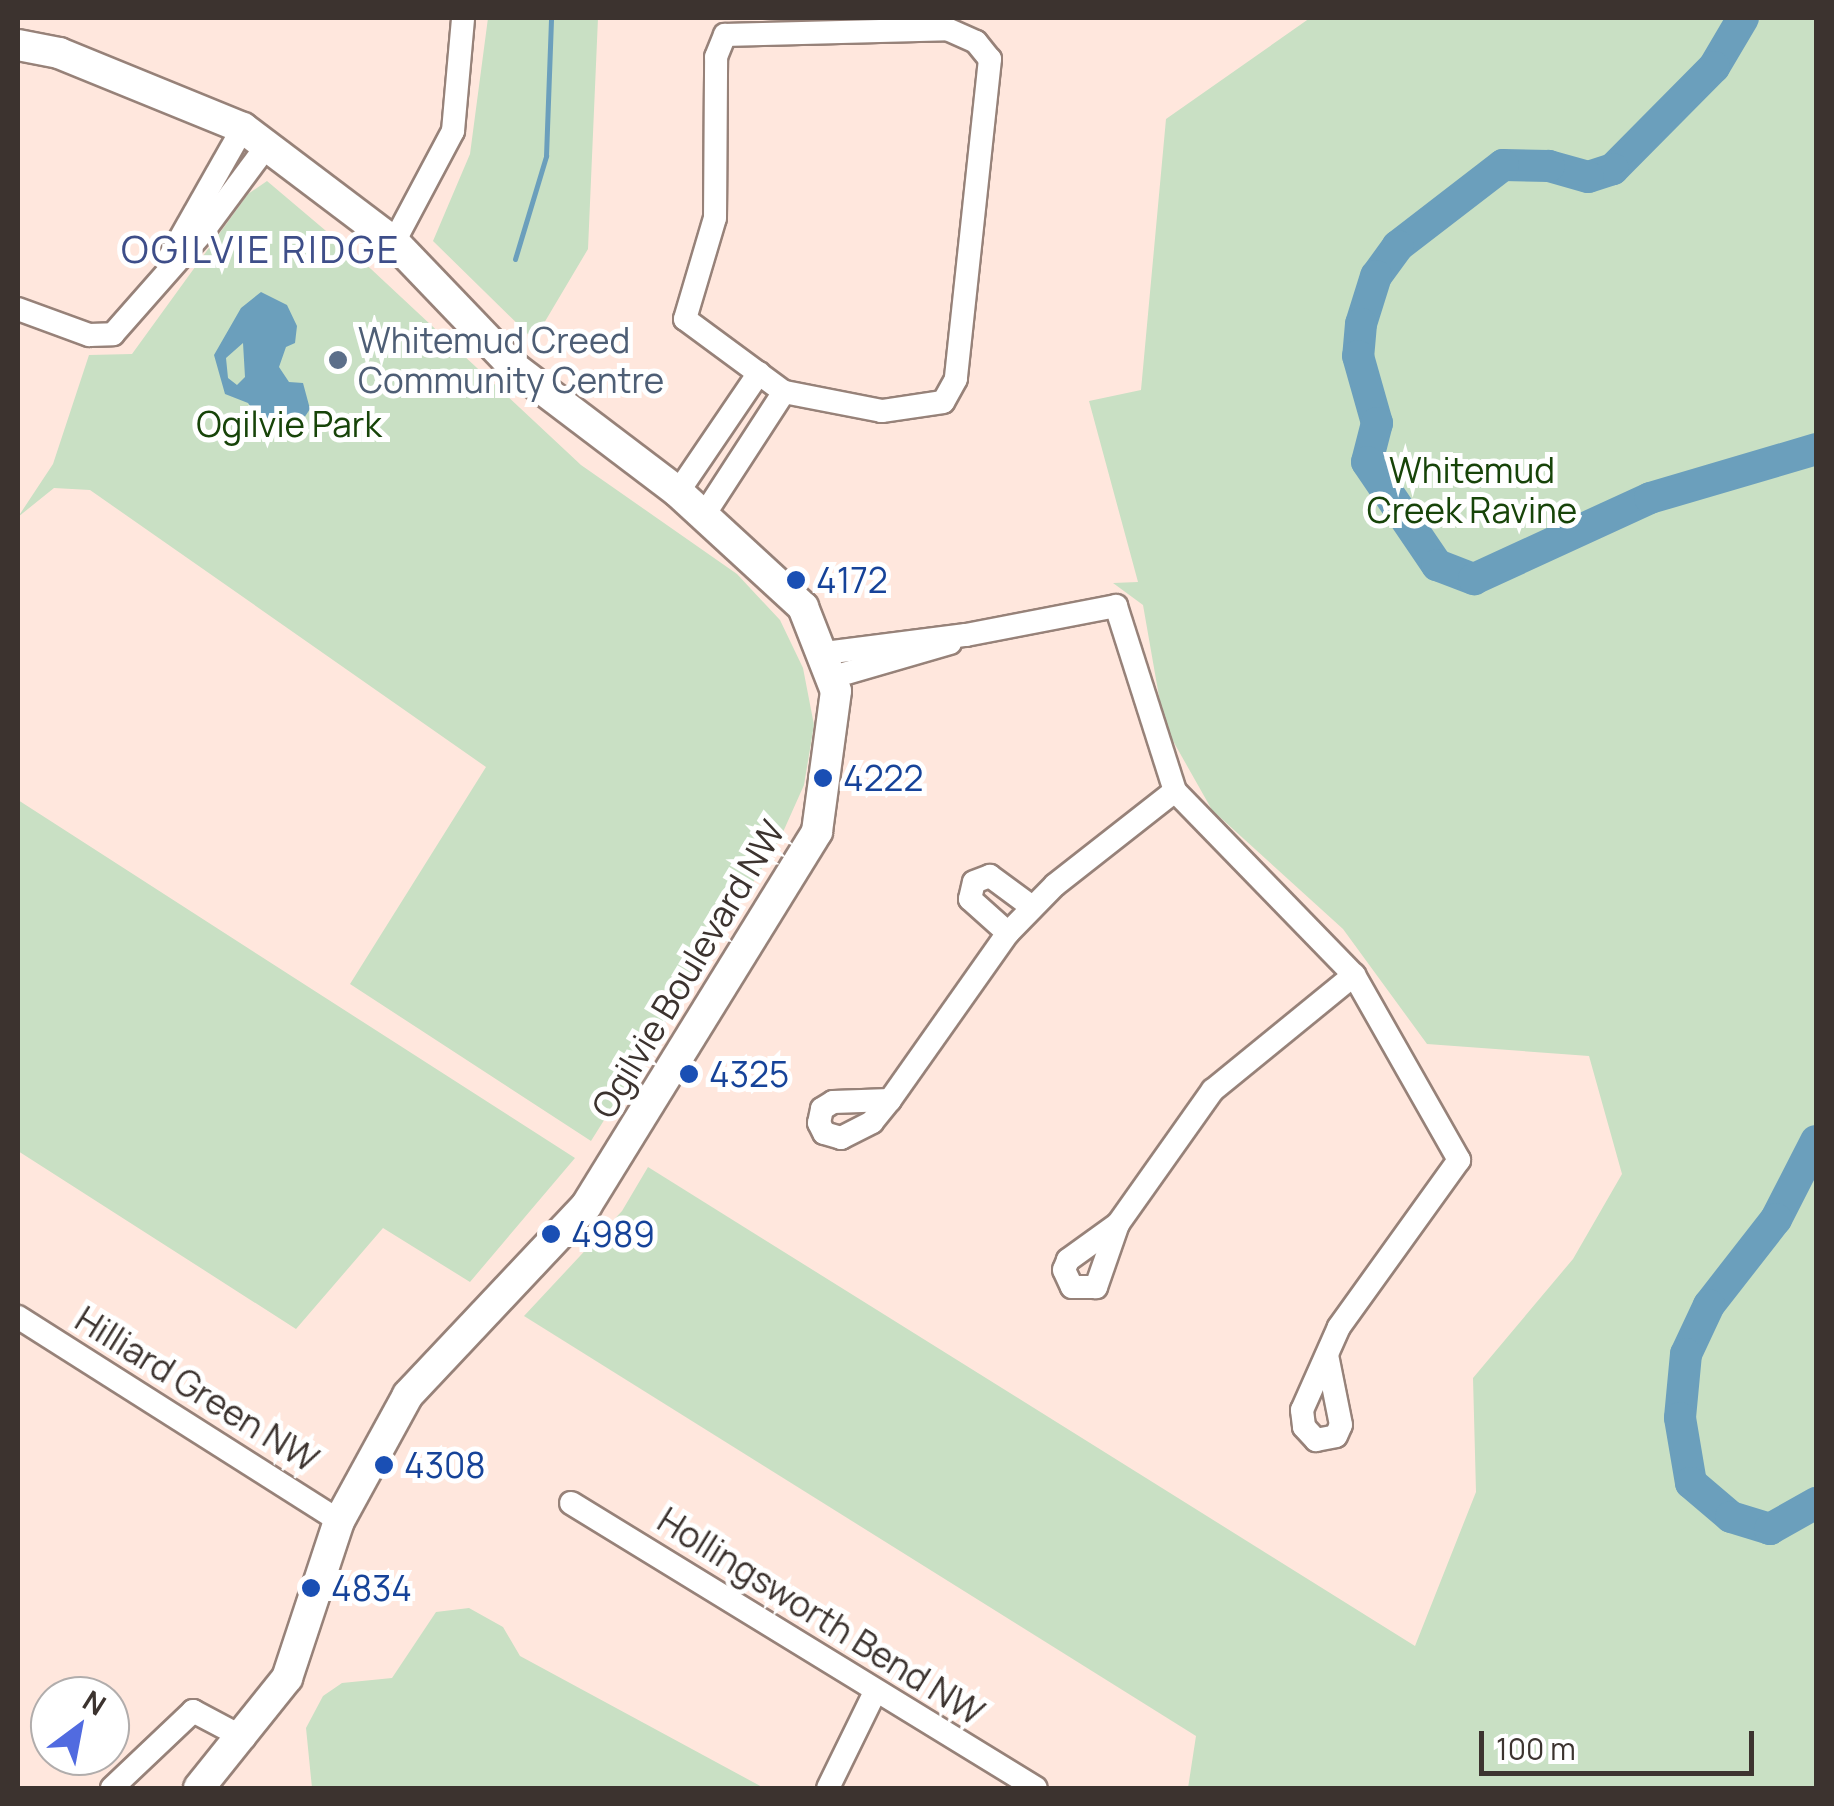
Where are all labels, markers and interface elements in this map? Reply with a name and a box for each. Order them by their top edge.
district label: OGILVIE RIDGE [121,226,401,272]
place label: Whitemud Creed Community Centre [358,319,664,401]
marker: Whitemud Creed Community Centre [327,349,349,371]
park label: Ogilvie Park [196,403,382,445]
park label: Whitemud Creek Ravine [1367,449,1577,531]
place label: 4172 [816,559,888,601]
marker: 4172 [785,569,807,591]
place label: 4222 [843,757,923,799]
marker: 4222 [812,767,834,789]
street label: Ogilvie Boulevard NW [583,813,793,1125]
place label: 4325 [709,1053,789,1095]
marker: 4325 [678,1063,700,1085]
place label: 4989 [571,1213,655,1255]
marker: 4989 [540,1223,562,1245]
street label: Hilliard Green NW [68,1298,326,1480]
place label: 4308 [404,1444,486,1486]
marker: 4308 [373,1454,395,1476]
street label: Hollingsworth Bend NW [650,1499,992,1733]
place label: 4834 [331,1567,412,1609]
marker: 4834 [300,1577,322,1599]
north arrow [30,1676,130,1776]
text: N [76,1681,113,1724]
scale bar [1484,1711,1759,1773]
text: 100 m [1496,1728,1576,1769]

